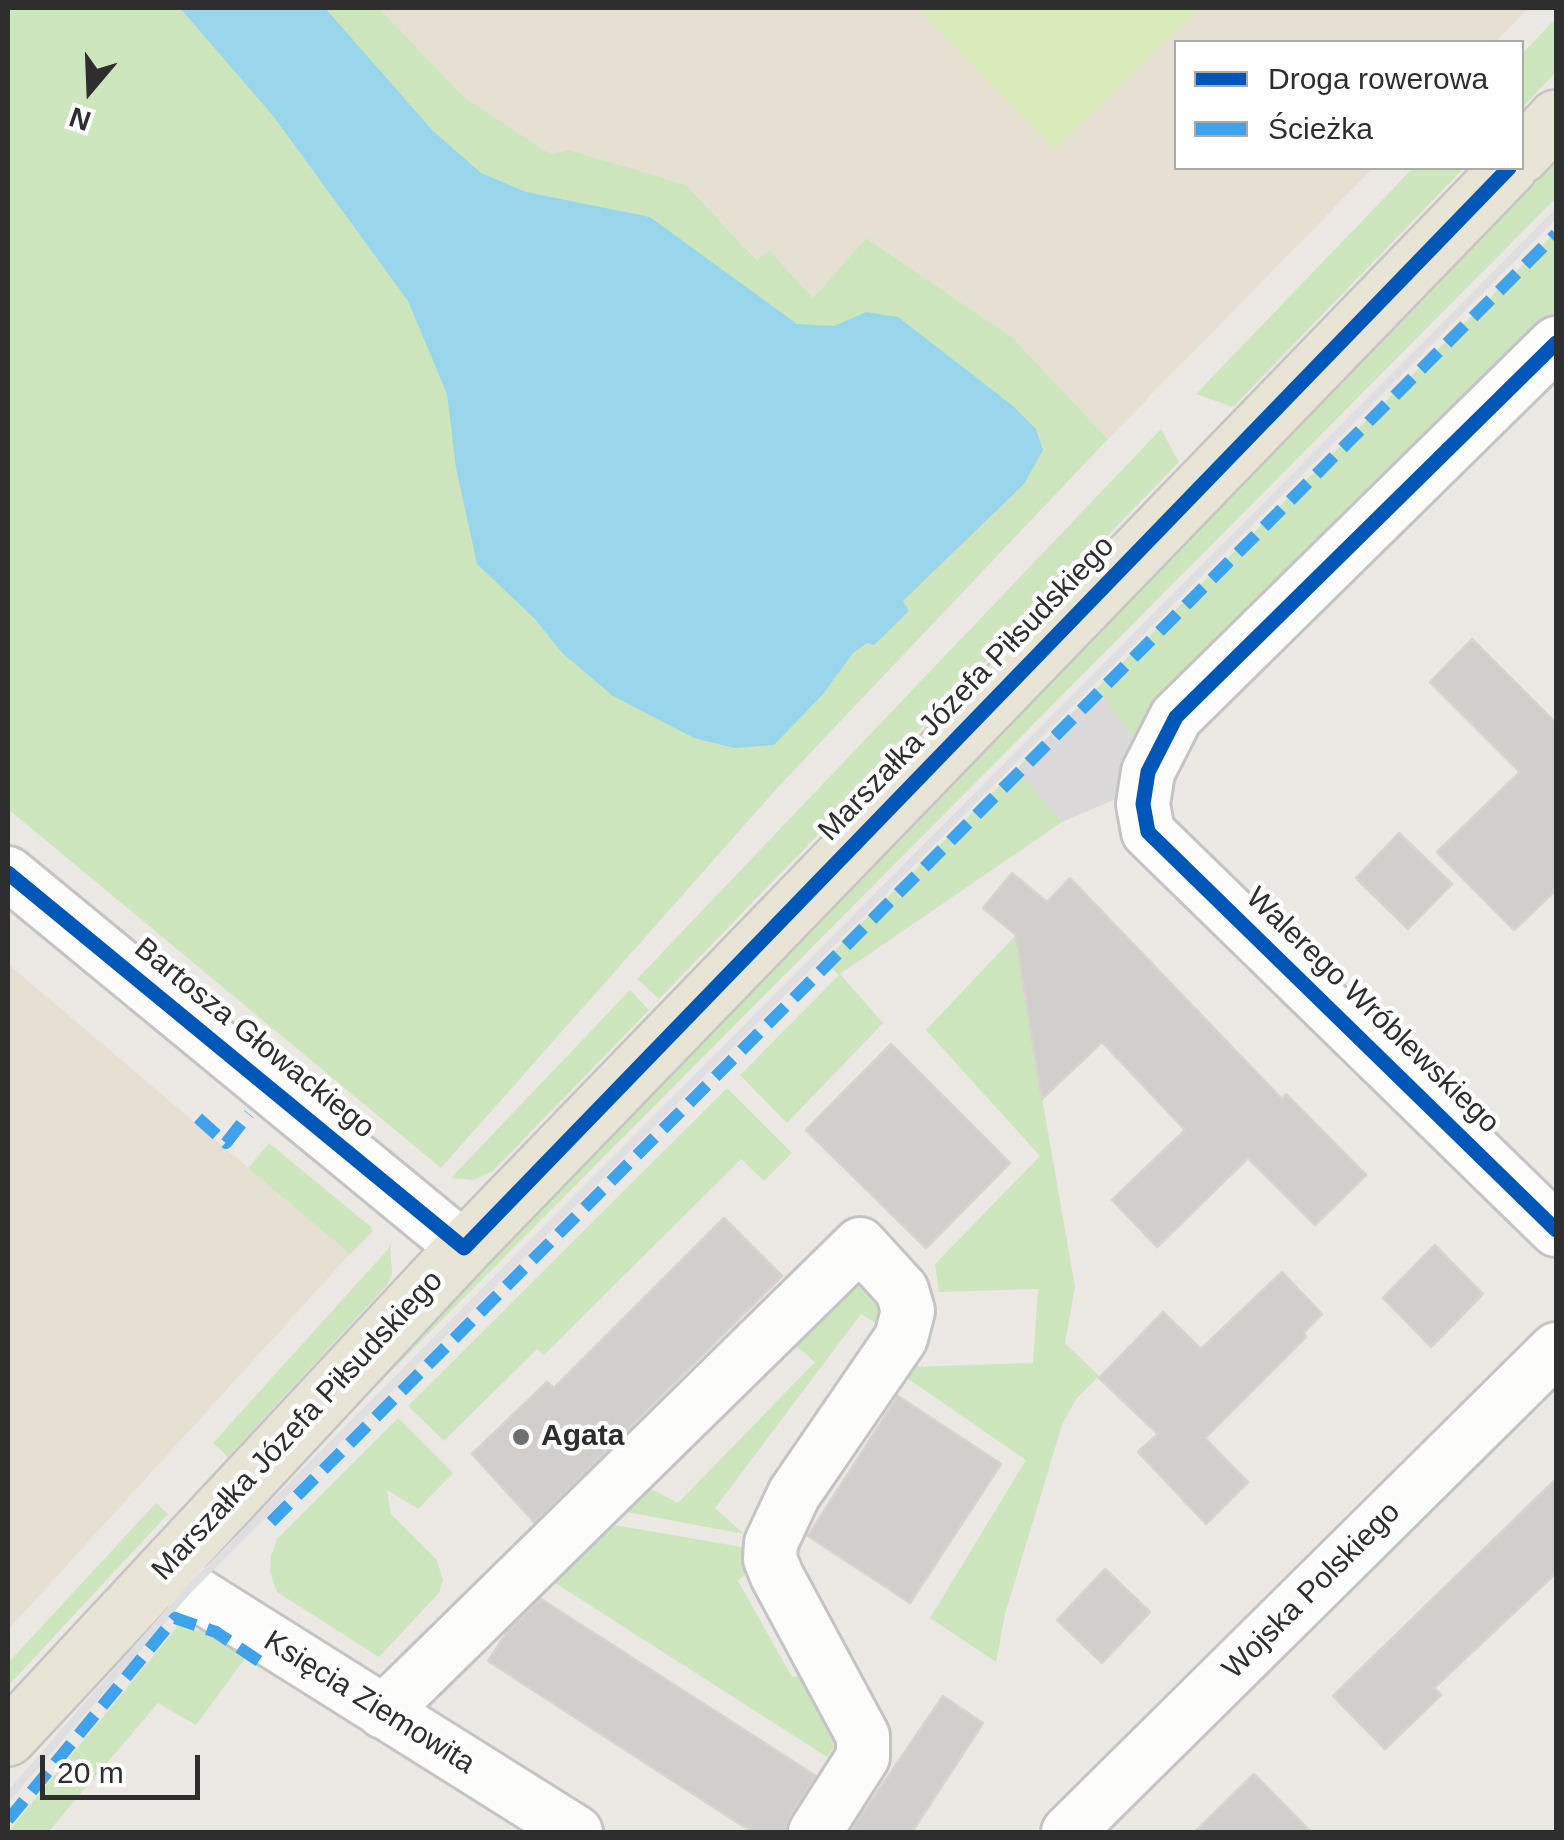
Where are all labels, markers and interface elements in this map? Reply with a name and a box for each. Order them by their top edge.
north arrow [40,40,140,140]
legend [1174,40,1524,170]
text: Droga rowerowa [1268,62,1488,95]
text: N [65,101,95,137]
text: Ścieżka [1268,112,1373,145]
street label: Marszałka Józefa Piłsudskiego [812,529,1122,849]
street label: Walerego Wróblewskiego [1238,880,1506,1142]
street label: Bartosza Głowackiego [127,931,381,1147]
street label: Marszałka Józefa Piłsudskiego [145,1264,451,1588]
place label: Agata [541,1419,624,1455]
marker: Agata [510,1426,532,1448]
street label: Wojska Polskiego [1216,1495,1408,1687]
street label: Księcia Ziemowita [257,1624,481,1782]
scale bar [45,1735,205,1797]
text: 20 m [57,1756,124,1789]

